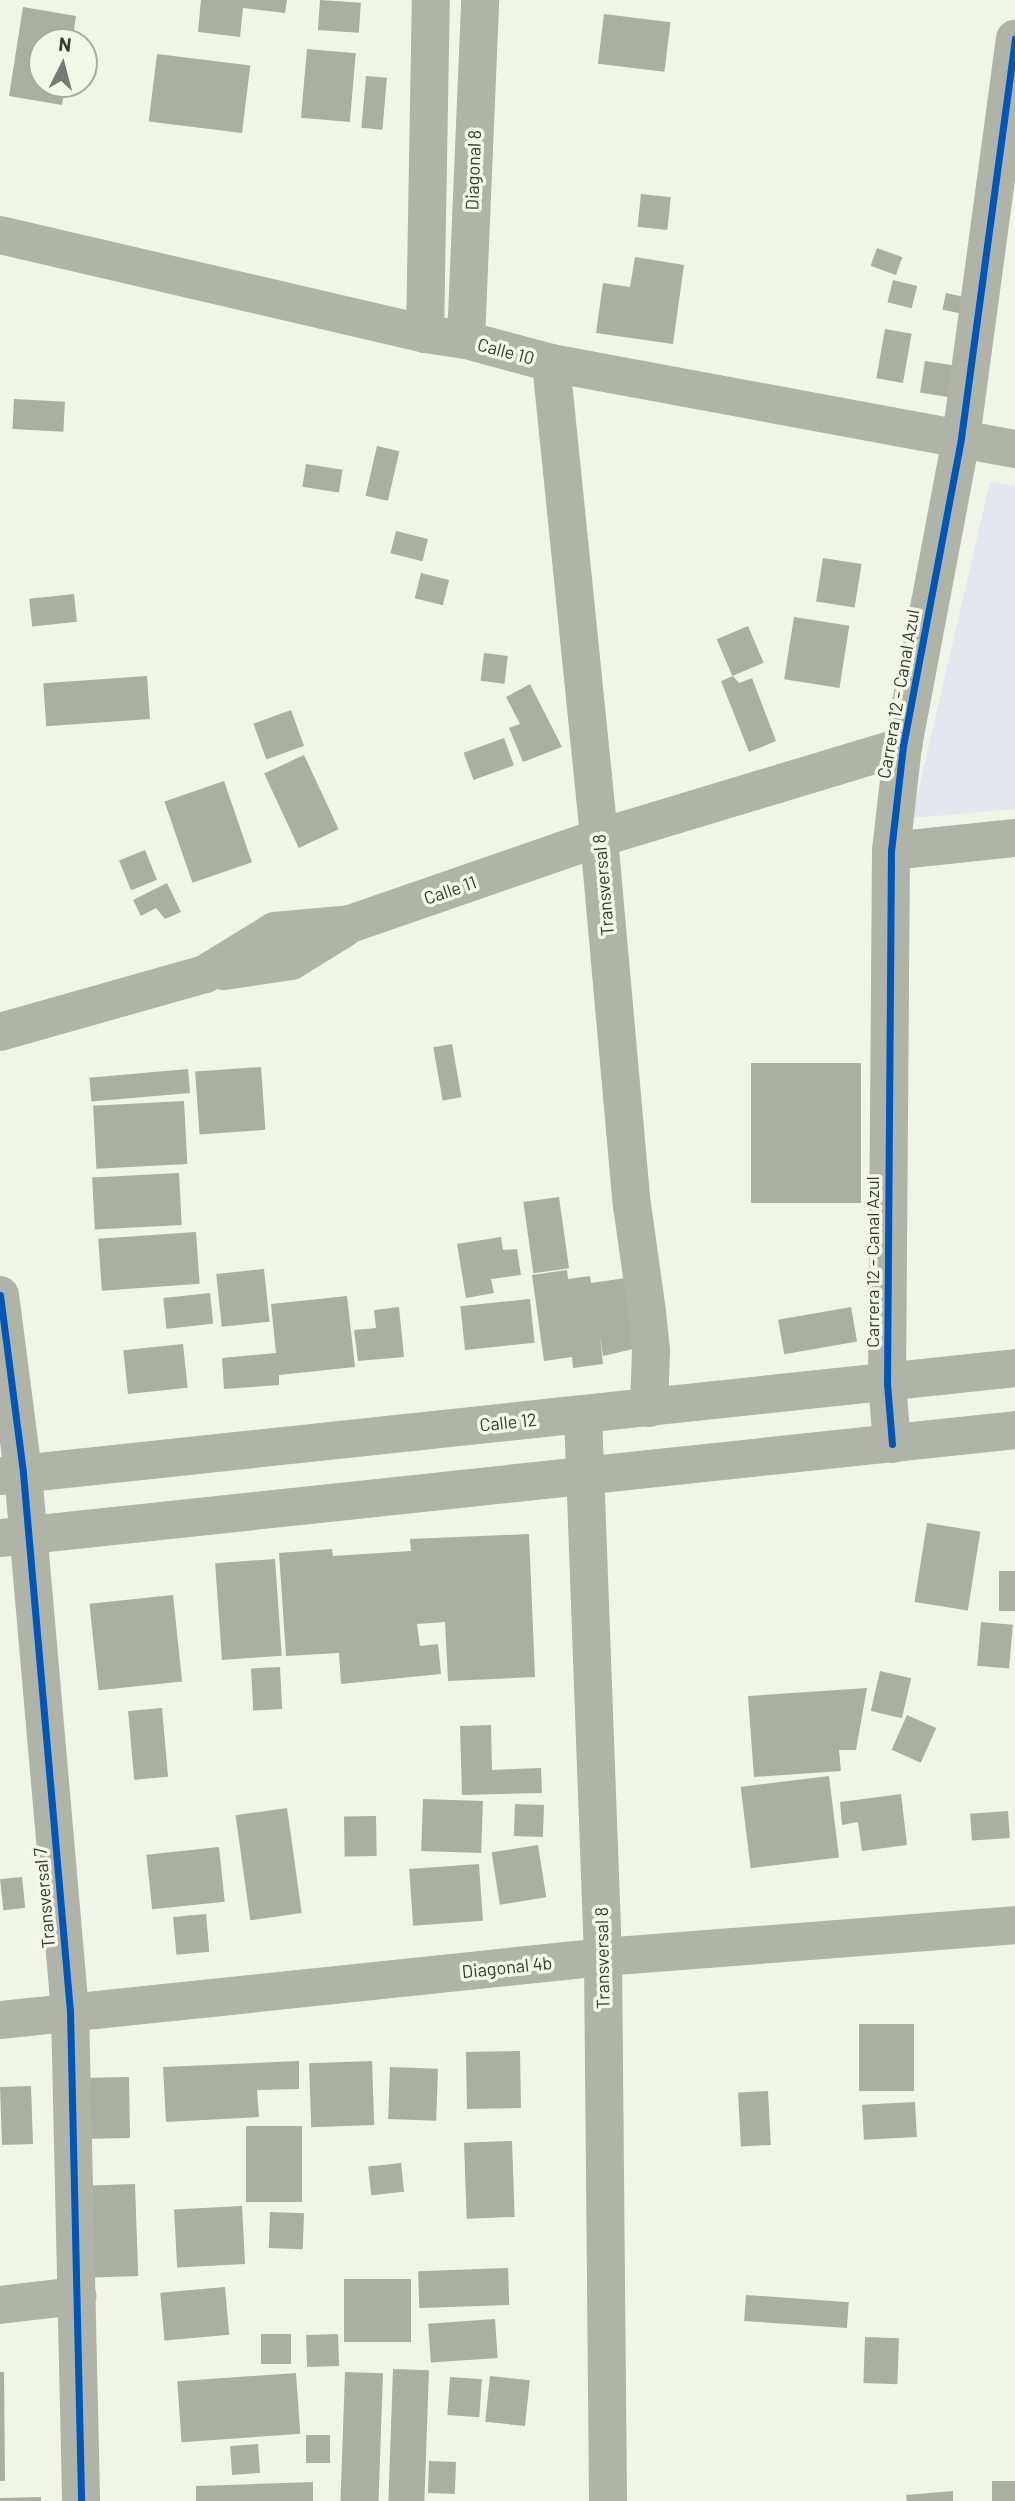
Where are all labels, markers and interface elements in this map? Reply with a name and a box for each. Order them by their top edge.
north arrow [28,28,98,98]
text: N [58,32,73,56]
street label: Diagonal 8 [461,129,485,211]
street label: Calle 10 [475,333,537,369]
street label: Carrera 12 - Canal Azul [872,608,924,780]
street label: Transversal 8 [588,833,618,937]
street label: Calle 11 [421,871,479,909]
street label: Carrera 12 - Canal Azul [861,1176,883,1348]
street label: Calle 12 [478,1408,538,1436]
street label: Transversal 7 [29,1847,59,1949]
street label: Transversal 8 [590,1907,614,2009]
street label: Diagonal 4b [461,1952,553,1982]

